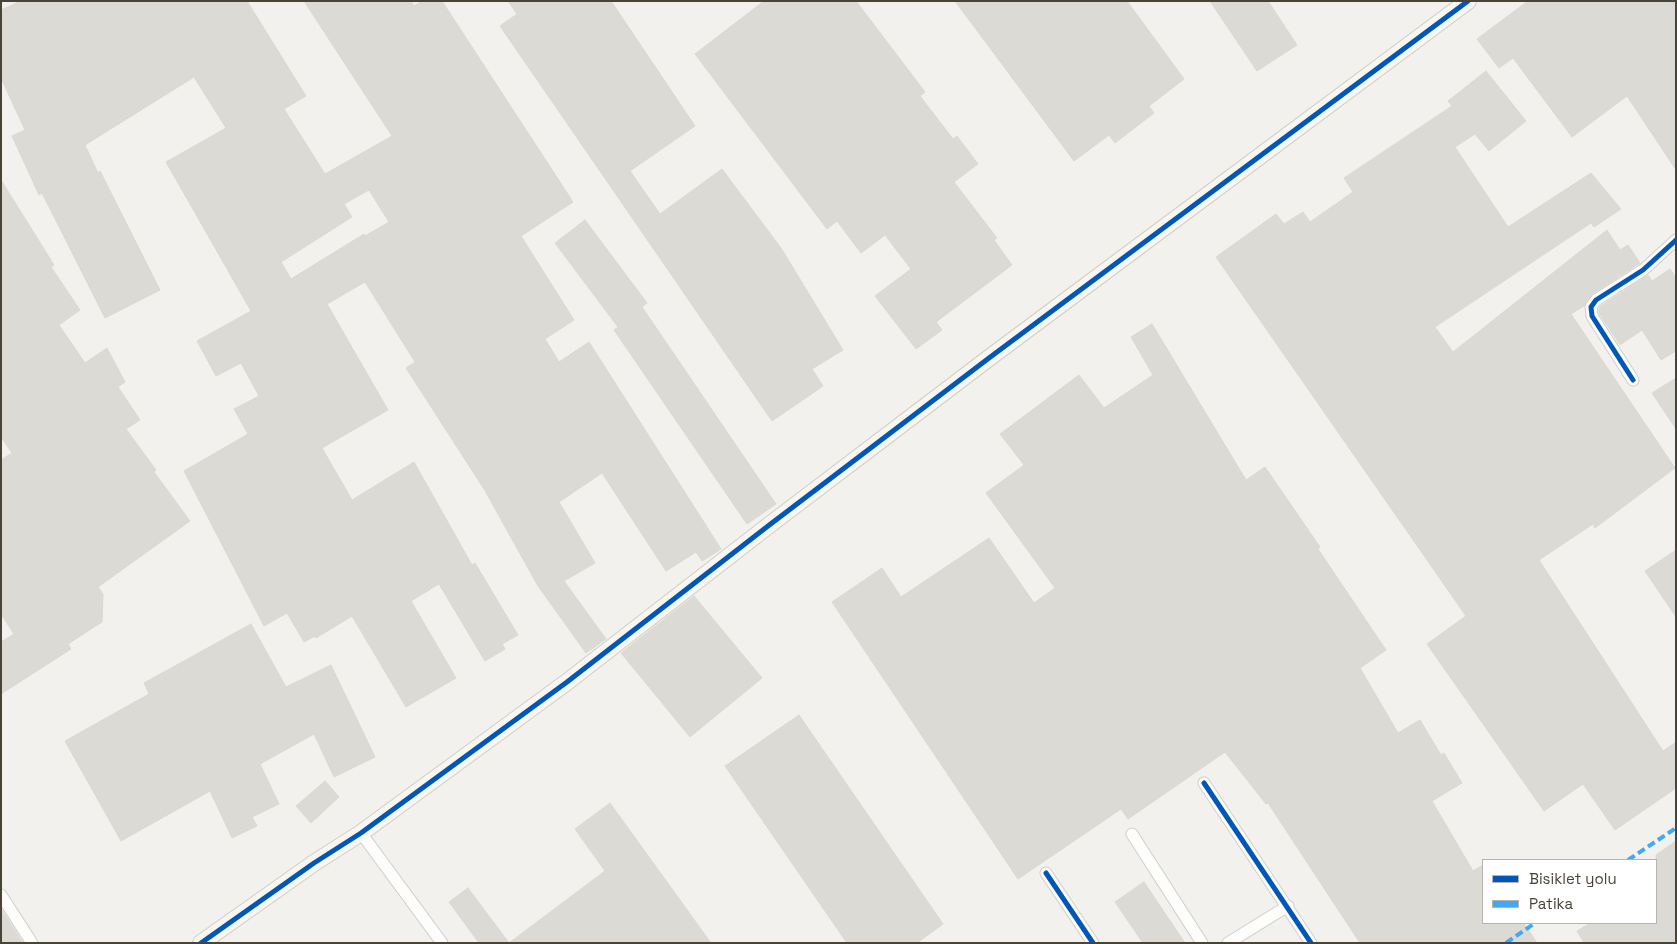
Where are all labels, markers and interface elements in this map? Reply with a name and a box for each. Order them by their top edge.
legend [1482,859,1657,924]
text: Bisiklet yolu [1529,869,1617,888]
text: Patika [1529,894,1573,913]

